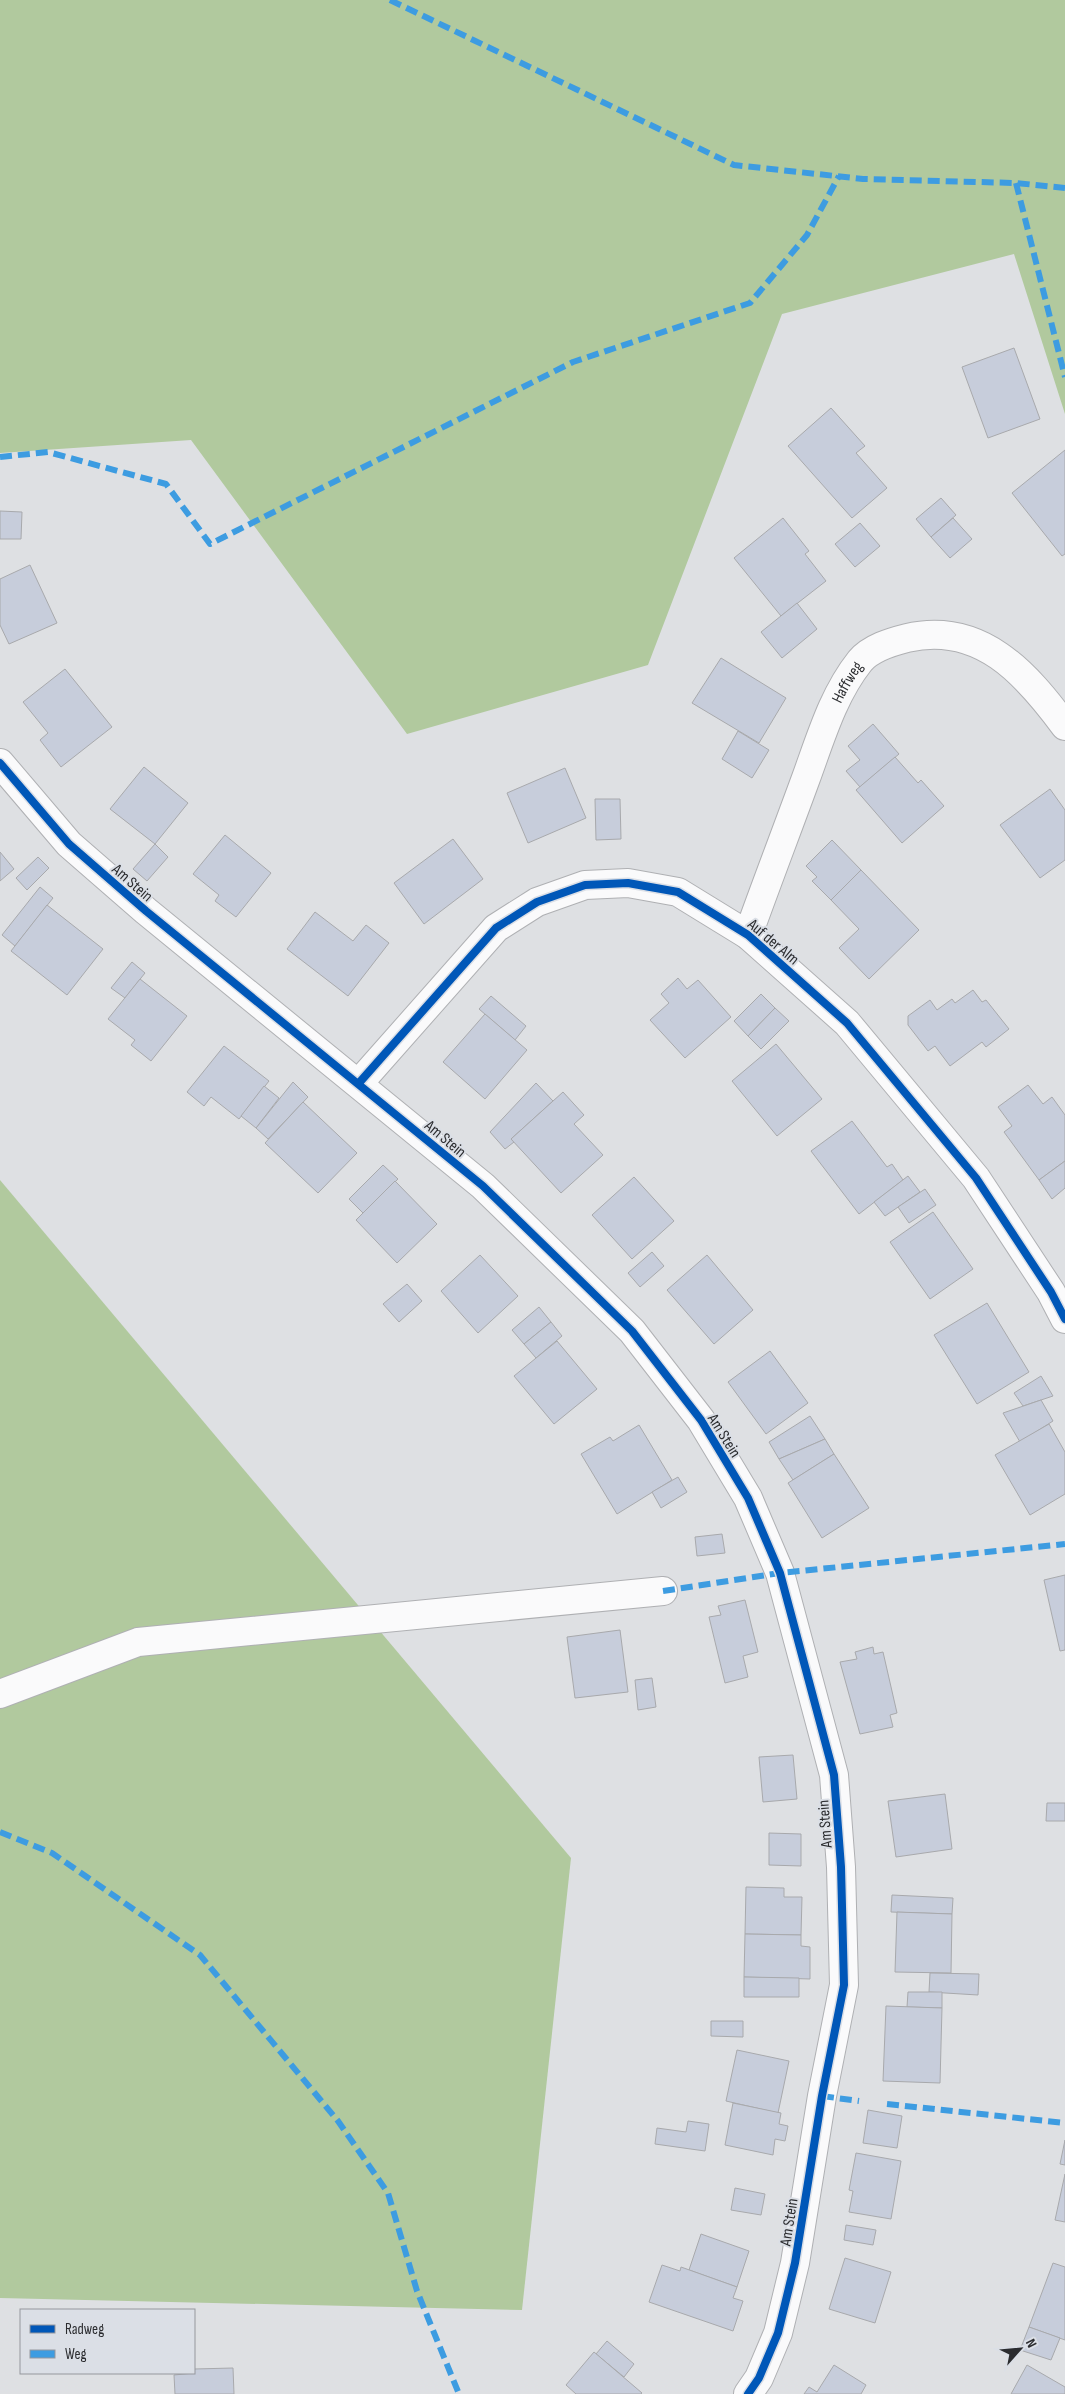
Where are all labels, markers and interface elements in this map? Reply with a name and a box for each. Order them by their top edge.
street label: Haffweg [828,658,867,706]
street label: Am Stein [107,860,156,906]
street label: Auf der Alm [743,915,803,969]
street label: Am Stein [420,1116,469,1162]
street label: Am Stein [702,1410,744,1461]
street label: Am Stein [814,1799,837,1849]
street label: Am Stein [776,2197,803,2248]
legend [20,2309,195,2374]
text: Radweg [65,2320,104,2339]
north arrow [995,2324,1045,2374]
text: N [1022,2336,1040,2351]
text: Weg [65,2345,87,2364]

